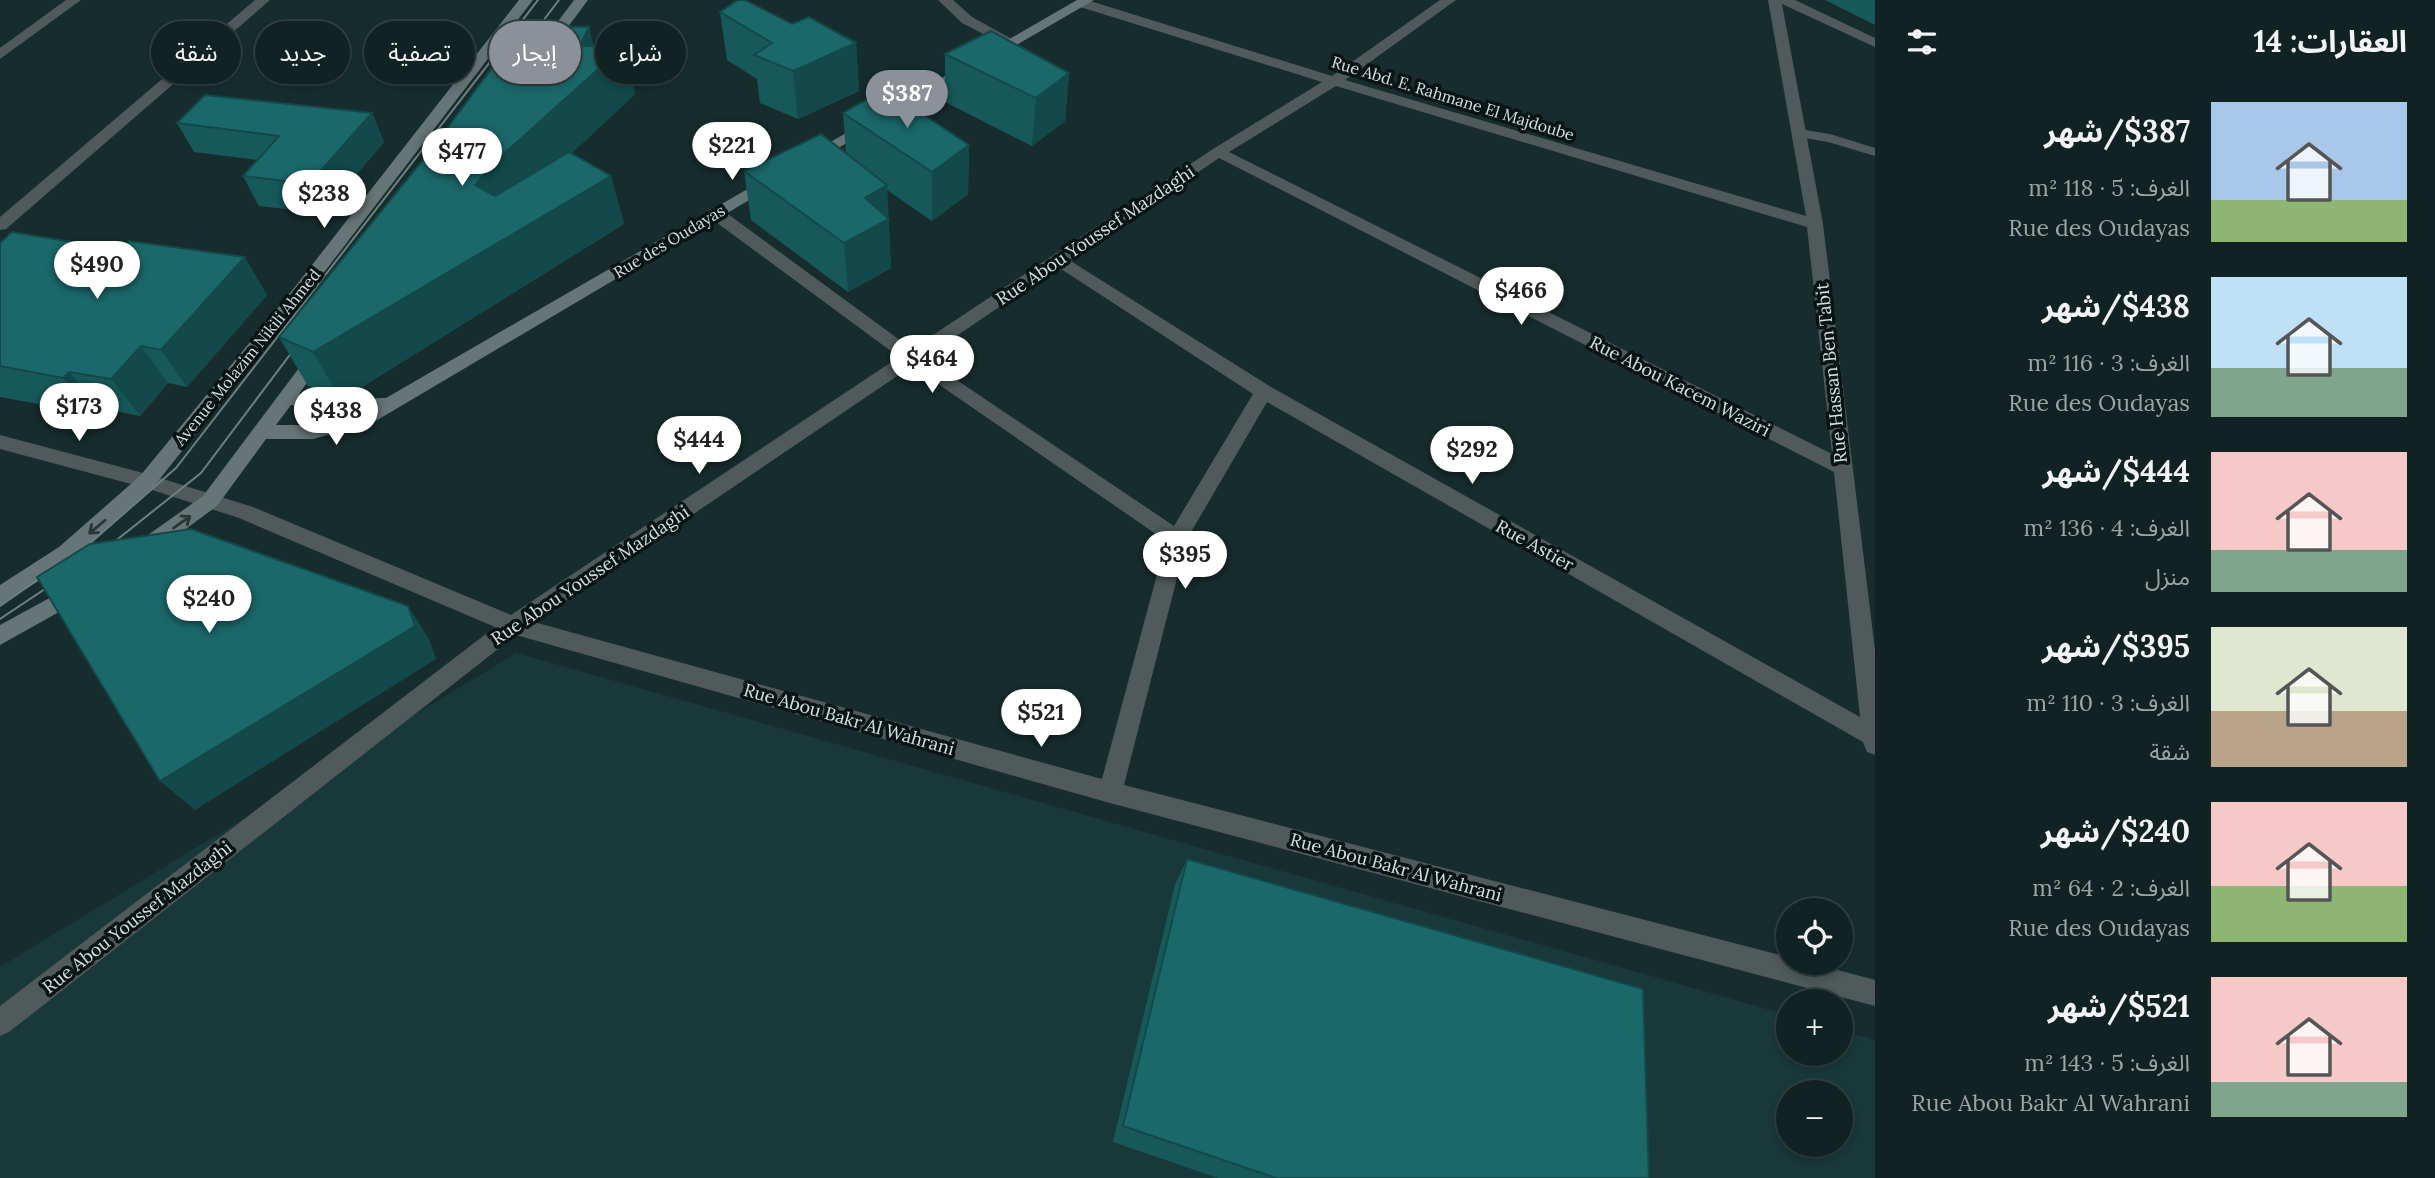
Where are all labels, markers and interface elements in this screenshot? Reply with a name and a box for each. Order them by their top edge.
chip: شقة [151,21,241,84]
chip: جديد [255,21,350,84]
chip: تصفية [364,21,475,84]
chip: إيجار [489,21,581,84]
chip: شراء [595,21,686,84]
text: العقارات: 14 [2254,22,2407,60]
icon: filters [1903,23,1941,61]
street label: Rue Abd. E. Rahmane El Majdoube [1329,51,1577,145]
pin: $387 [866,71,948,130]
text: $387 [882,78,932,107]
text: $387/شهر [2044,112,2190,150]
pin: $221 [691,122,773,182]
pin: $477 [421,128,503,188]
text: $221 [708,130,756,159]
icon: home [2267,130,2351,214]
text: $477 [438,136,486,165]
street label: Rue Abou Youssef Mazdaghi [992,160,1198,310]
pin: $238 [283,170,365,230]
text: الغرف: 5 · 118 m² [2028,173,2190,202]
text: $238 [298,178,350,207]
street label: Rue des Oudayas [610,200,728,282]
text: Rue des Oudayas [2008,213,2190,242]
pin: $490 [56,242,138,301]
text: $490 [70,249,124,278]
street label: Avenue Molazim Nikili Ahmed [169,264,325,450]
pin: $466 [1480,268,1562,327]
text: $466 [1495,275,1547,304]
street label: Rue Hassan Ben Tabit [1810,282,1852,464]
text: $438/شهر [2042,287,2190,325]
icon: home [2267,305,2351,389]
street label: Rue Abou Kacem Waziri [1586,330,1774,442]
pin: $464 [891,336,973,395]
text: $464 [906,343,958,372]
text: الغرف: 3 · 116 m² [2028,348,2190,377]
pin: $173 [38,384,120,443]
pin: $438 [295,388,377,447]
text: Rue des Oudayas [2008,388,2190,417]
text: $173 [56,391,102,420]
text: $438 [310,395,362,424]
pin: $444 [658,416,740,476]
text: $444 [673,424,725,453]
pin: $292 [1431,426,1513,486]
text: $292 [1446,434,1498,463]
text: $444/شهر [2042,452,2190,490]
icon: home [2267,480,2351,564]
street label: Rue Abou Youssef Mazdaghi [487,500,693,650]
text: الغرف: 4 · 136 m² [2023,513,2190,542]
one-way arrow [172,514,191,529]
street label: Rue Astier [1492,514,1578,576]
one-way arrow [88,519,106,535]
pin: $395 [1144,532,1226,591]
text: $395 [1159,539,1211,568]
text: منزل [2145,562,2190,591]
pin: $240 [168,576,250,635]
text: $240 [183,583,236,612]
text: $395/شهر [2042,627,2190,665]
icon: home [2267,655,2351,739]
street label: Rue Abou Bakr Al Wahrani [741,678,957,760]
text: الغرف: 3 · 110 m² [2027,688,2190,717]
pin: $521 [1000,690,1082,749]
text: $521 [1017,697,1065,726]
text: شقة [2149,737,2190,766]
text: $240/شهر [2041,812,2190,850]
street label: Rue Abou Bakr Al Wahrani [1288,828,1504,906]
icon: home [2267,830,2351,914]
street label: Rue Abou Youssef Mazdaghi [38,836,236,998]
text: الغرف: 2 · 64 m² [2032,873,2190,902]
map controls [1776,898,1853,1157]
button: locate [1776,898,1853,975]
text: Rue des Oudayas [2008,913,2190,942]
text: $521/شهر [2048,987,2190,1025]
button: + [1776,989,1853,1066]
icon: home [2267,1005,2351,1089]
text: الغرف: 5 · 143 m² [2024,1048,2190,1077]
button: − [1776,1080,1853,1157]
text: Rue Abou Bakr Al Wahrani [1911,1088,2190,1117]

